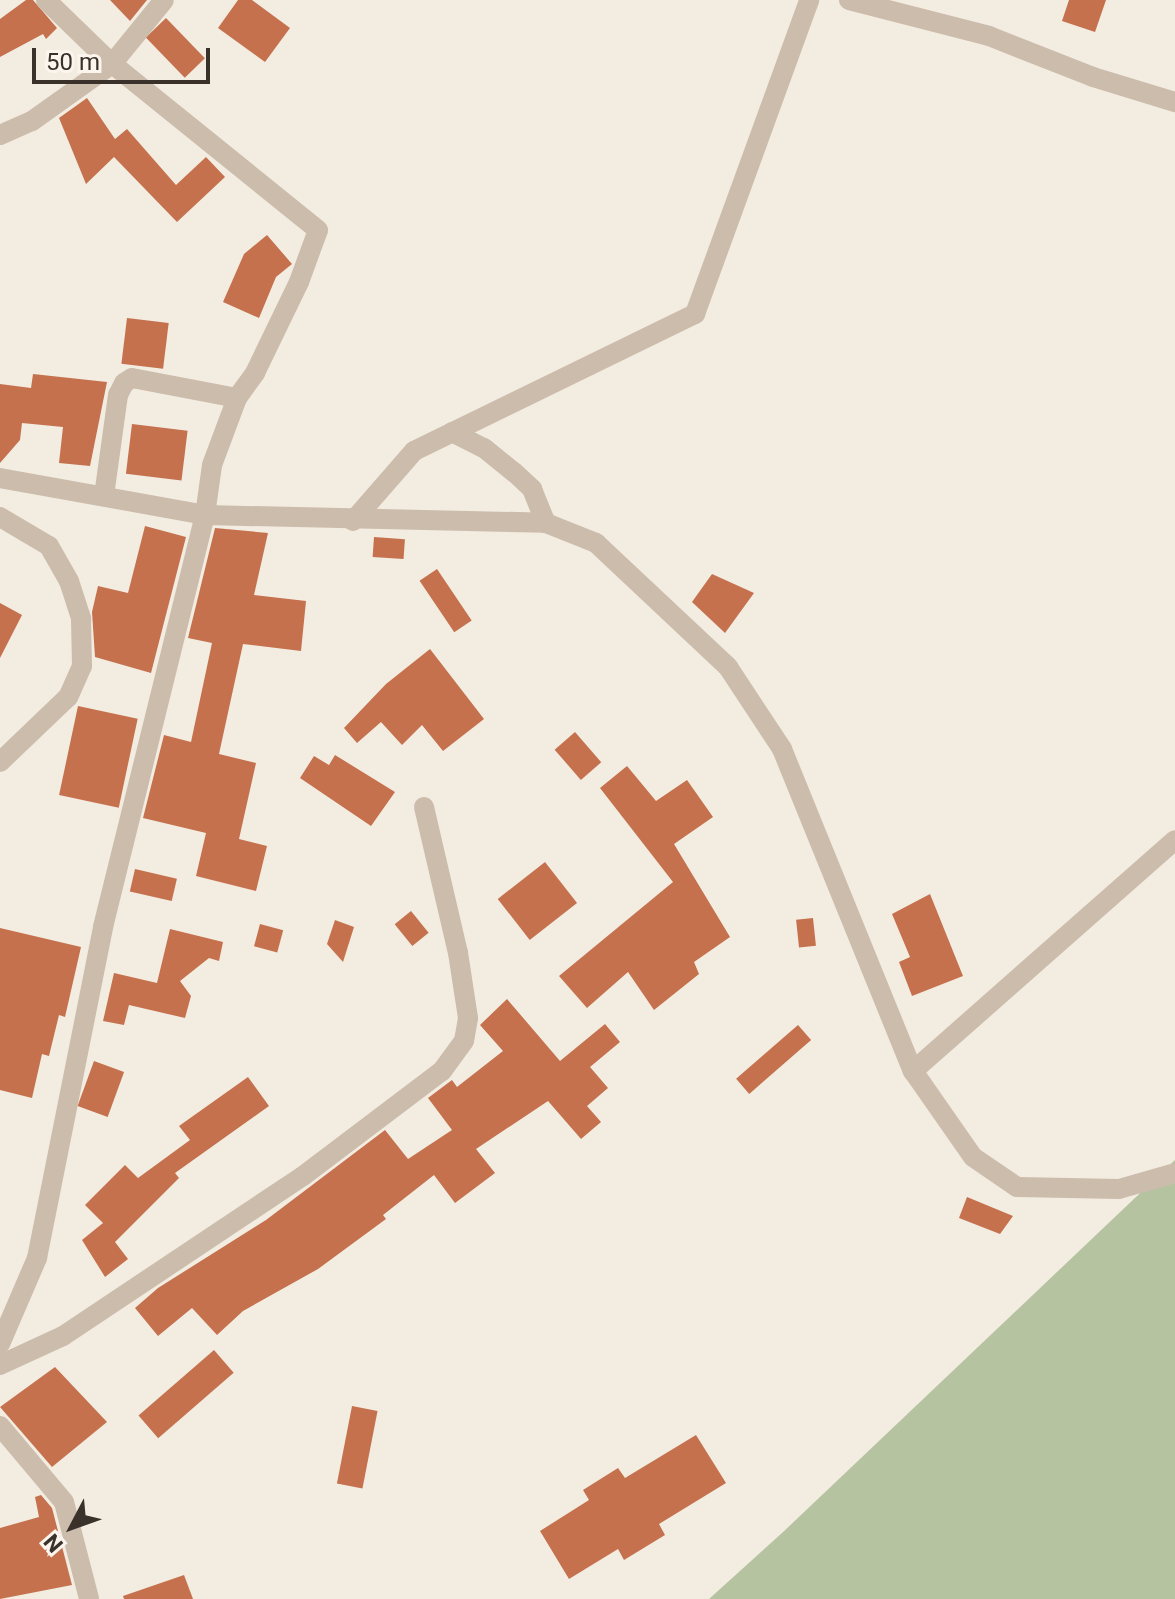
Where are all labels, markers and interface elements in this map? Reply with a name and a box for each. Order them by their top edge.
scale bar [36,32,214,82]
text: 50 m [46,48,100,76]
north arrow [32,1487,112,1567]
text: N [39,1529,68,1557]

